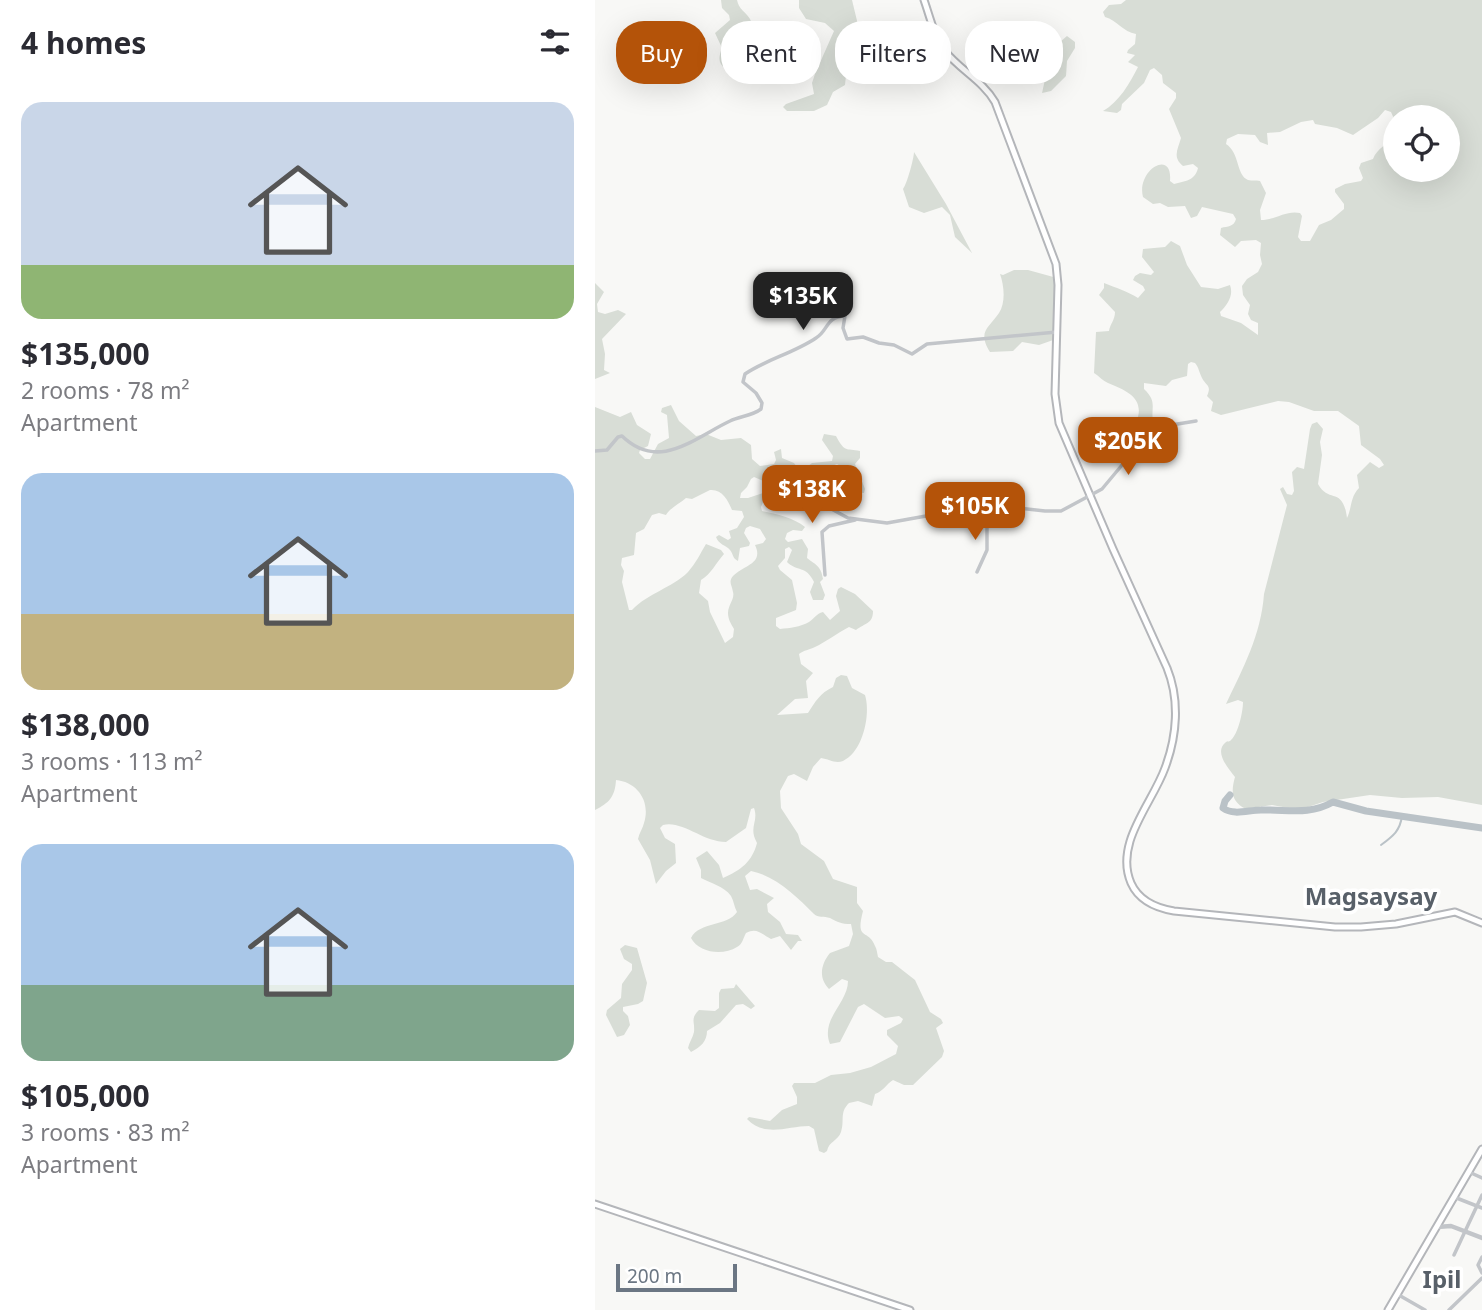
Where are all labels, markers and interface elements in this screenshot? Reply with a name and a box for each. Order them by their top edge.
chip: Buy [616,21,707,84]
chip: Rent [721,21,821,84]
chip: Filters [835,21,951,84]
chip: New [965,21,1063,84]
text: 4 homes [21,22,146,63]
icon: filters [536,23,574,61]
map controls [1383,105,1460,182]
button: locate [1383,105,1460,182]
icon: home [235,147,361,273]
pin: $135K [754,272,852,332]
text: $135K [769,279,837,311]
text: $135,000 [21,333,150,374]
text: 2 rooms · 78 m² [21,374,190,406]
text: Apartment [21,406,138,438]
pin: $205K [1079,418,1177,477]
text: $205K [1094,424,1162,456]
pin: $138K [763,466,861,525]
text: $138K [778,472,846,504]
pin: $105K [926,482,1024,542]
text: $105K [941,489,1009,521]
icon: home [235,518,361,644]
text: $138,000 [21,704,150,745]
text: 3 rooms · 113 m² [21,745,203,777]
text: Apartment [21,777,138,809]
district label: Magsaysay [1305,879,1438,912]
icon: home [235,889,361,1015]
text: $105,000 [21,1075,150,1116]
text: 3 rooms · 83 m² [21,1116,190,1148]
text: Apartment [21,1148,138,1180]
scale bar [616,1261,737,1293]
district label: Ipil [1423,1262,1461,1295]
text: 200 m [627,1263,682,1289]

